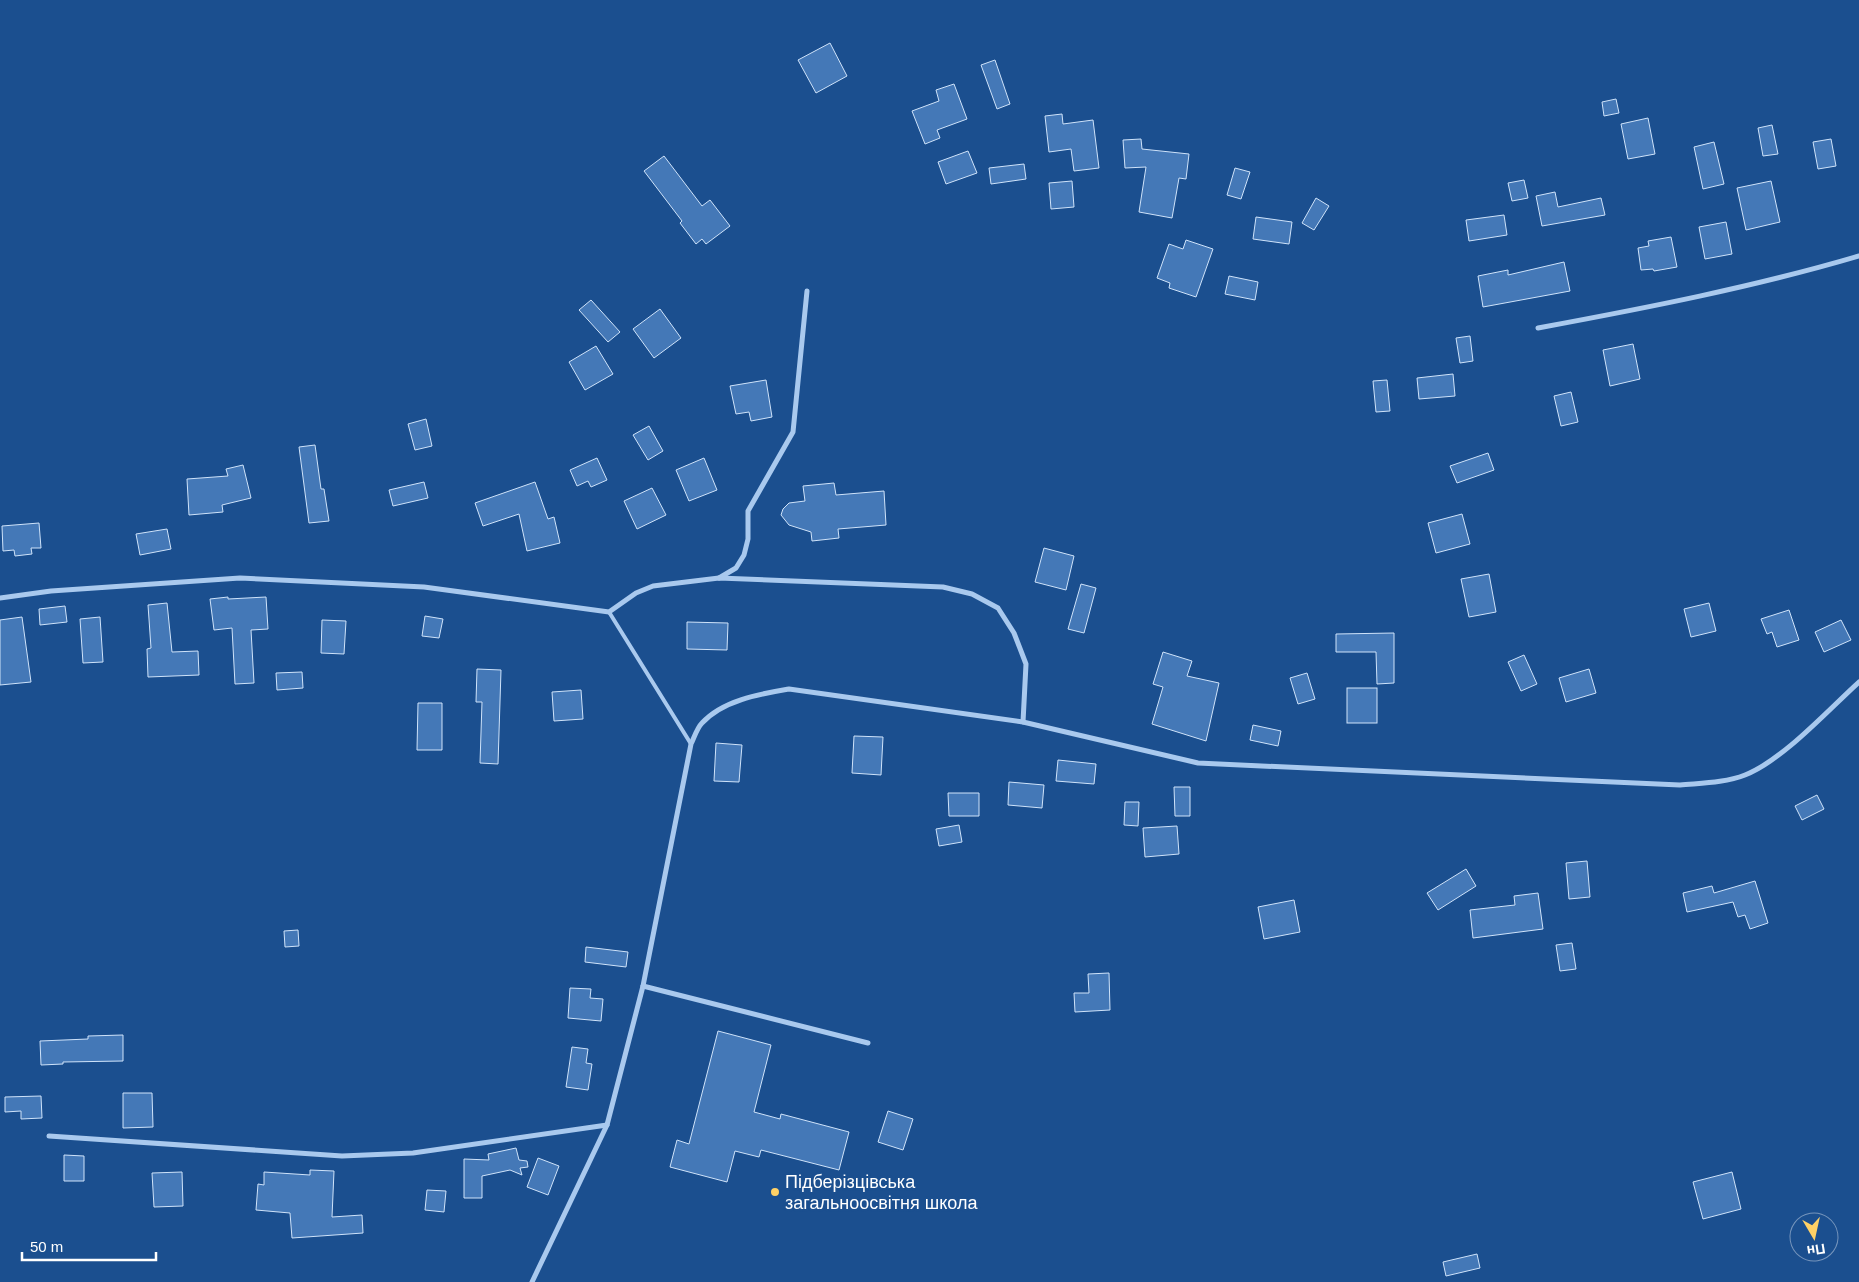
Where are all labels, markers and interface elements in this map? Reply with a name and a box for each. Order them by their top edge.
place label: Підберізцівська загальноосвітня школа [785,1172,978,1213]
marker: Підберізцівська загальноосвітня школа [769,1186,781,1198]
north arrow [1789,1212,1839,1262]
scale bar [22,1230,156,1262]
text: 50 m [30,1238,63,1255]
text: Пн [1806,1240,1826,1259]

